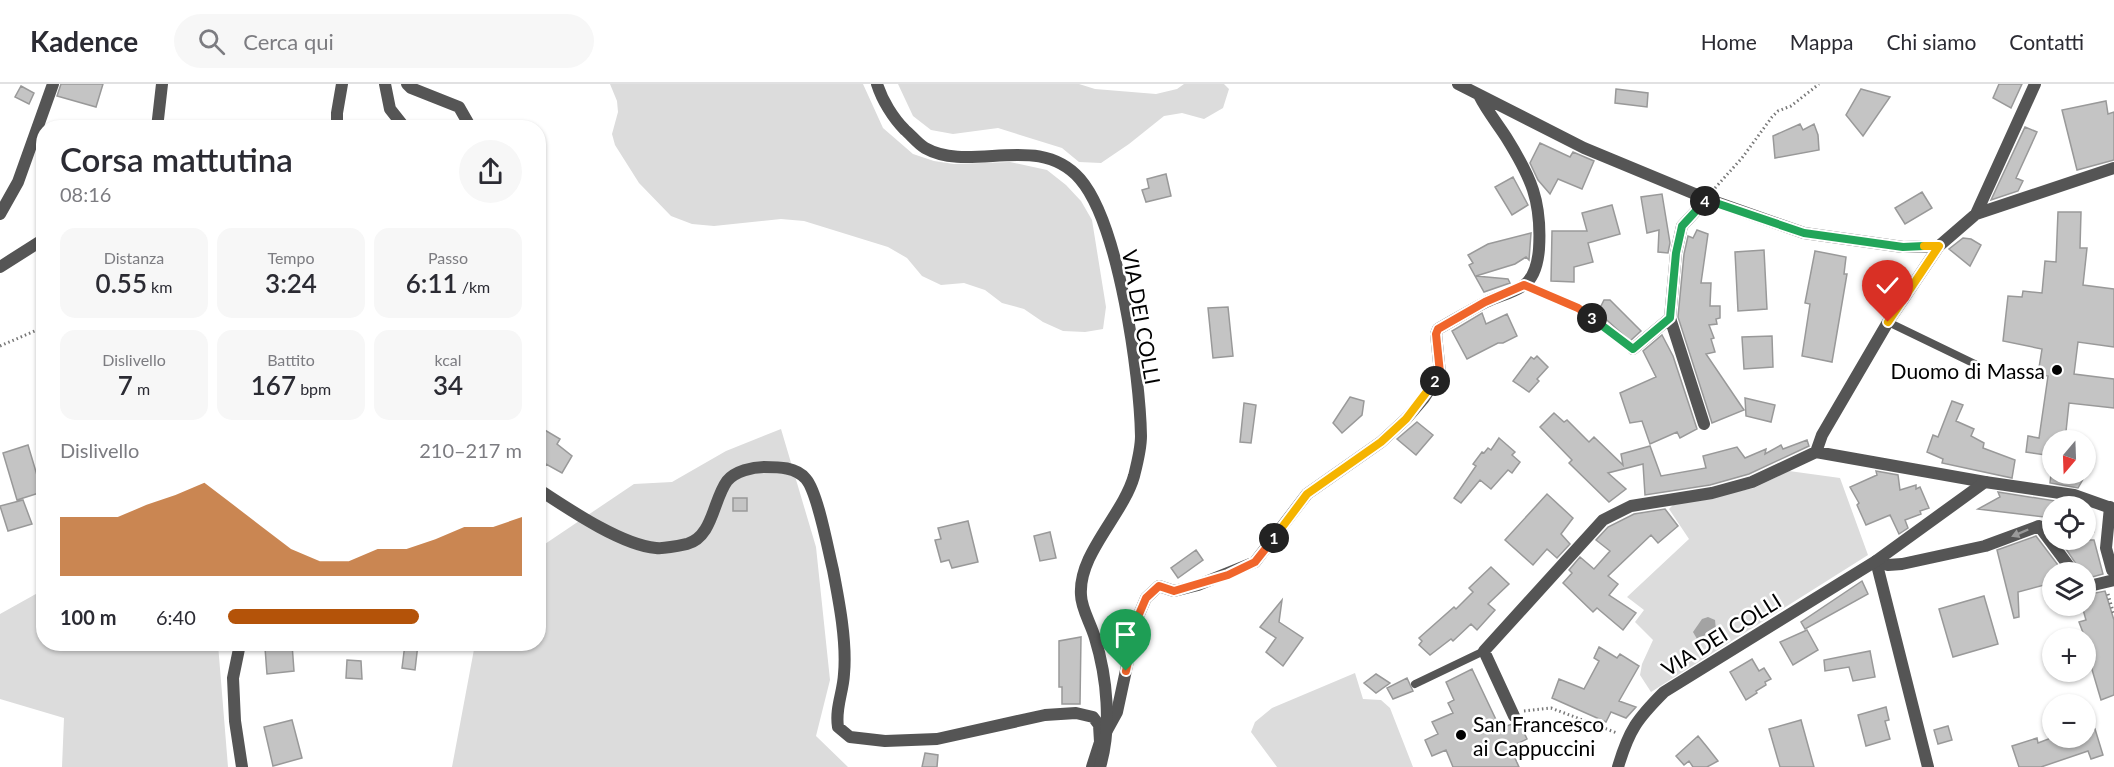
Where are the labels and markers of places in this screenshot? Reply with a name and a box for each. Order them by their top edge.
pin: 4 [1690,186,1720,216]
pin [1862,260,1913,322]
pin: 3 [1577,303,1607,333]
place label: Duomo di Massa [1891,358,2045,383]
marker: Duomo di Massa [2050,363,2064,377]
pin: 2 [1420,366,1450,396]
pin: 1 [1259,523,1289,553]
pin [1100,609,1151,671]
place label: San Francesco ai Cappuccini [1473,711,1604,760]
marker: San Francesco ai Cappuccini [1454,728,1468,742]

